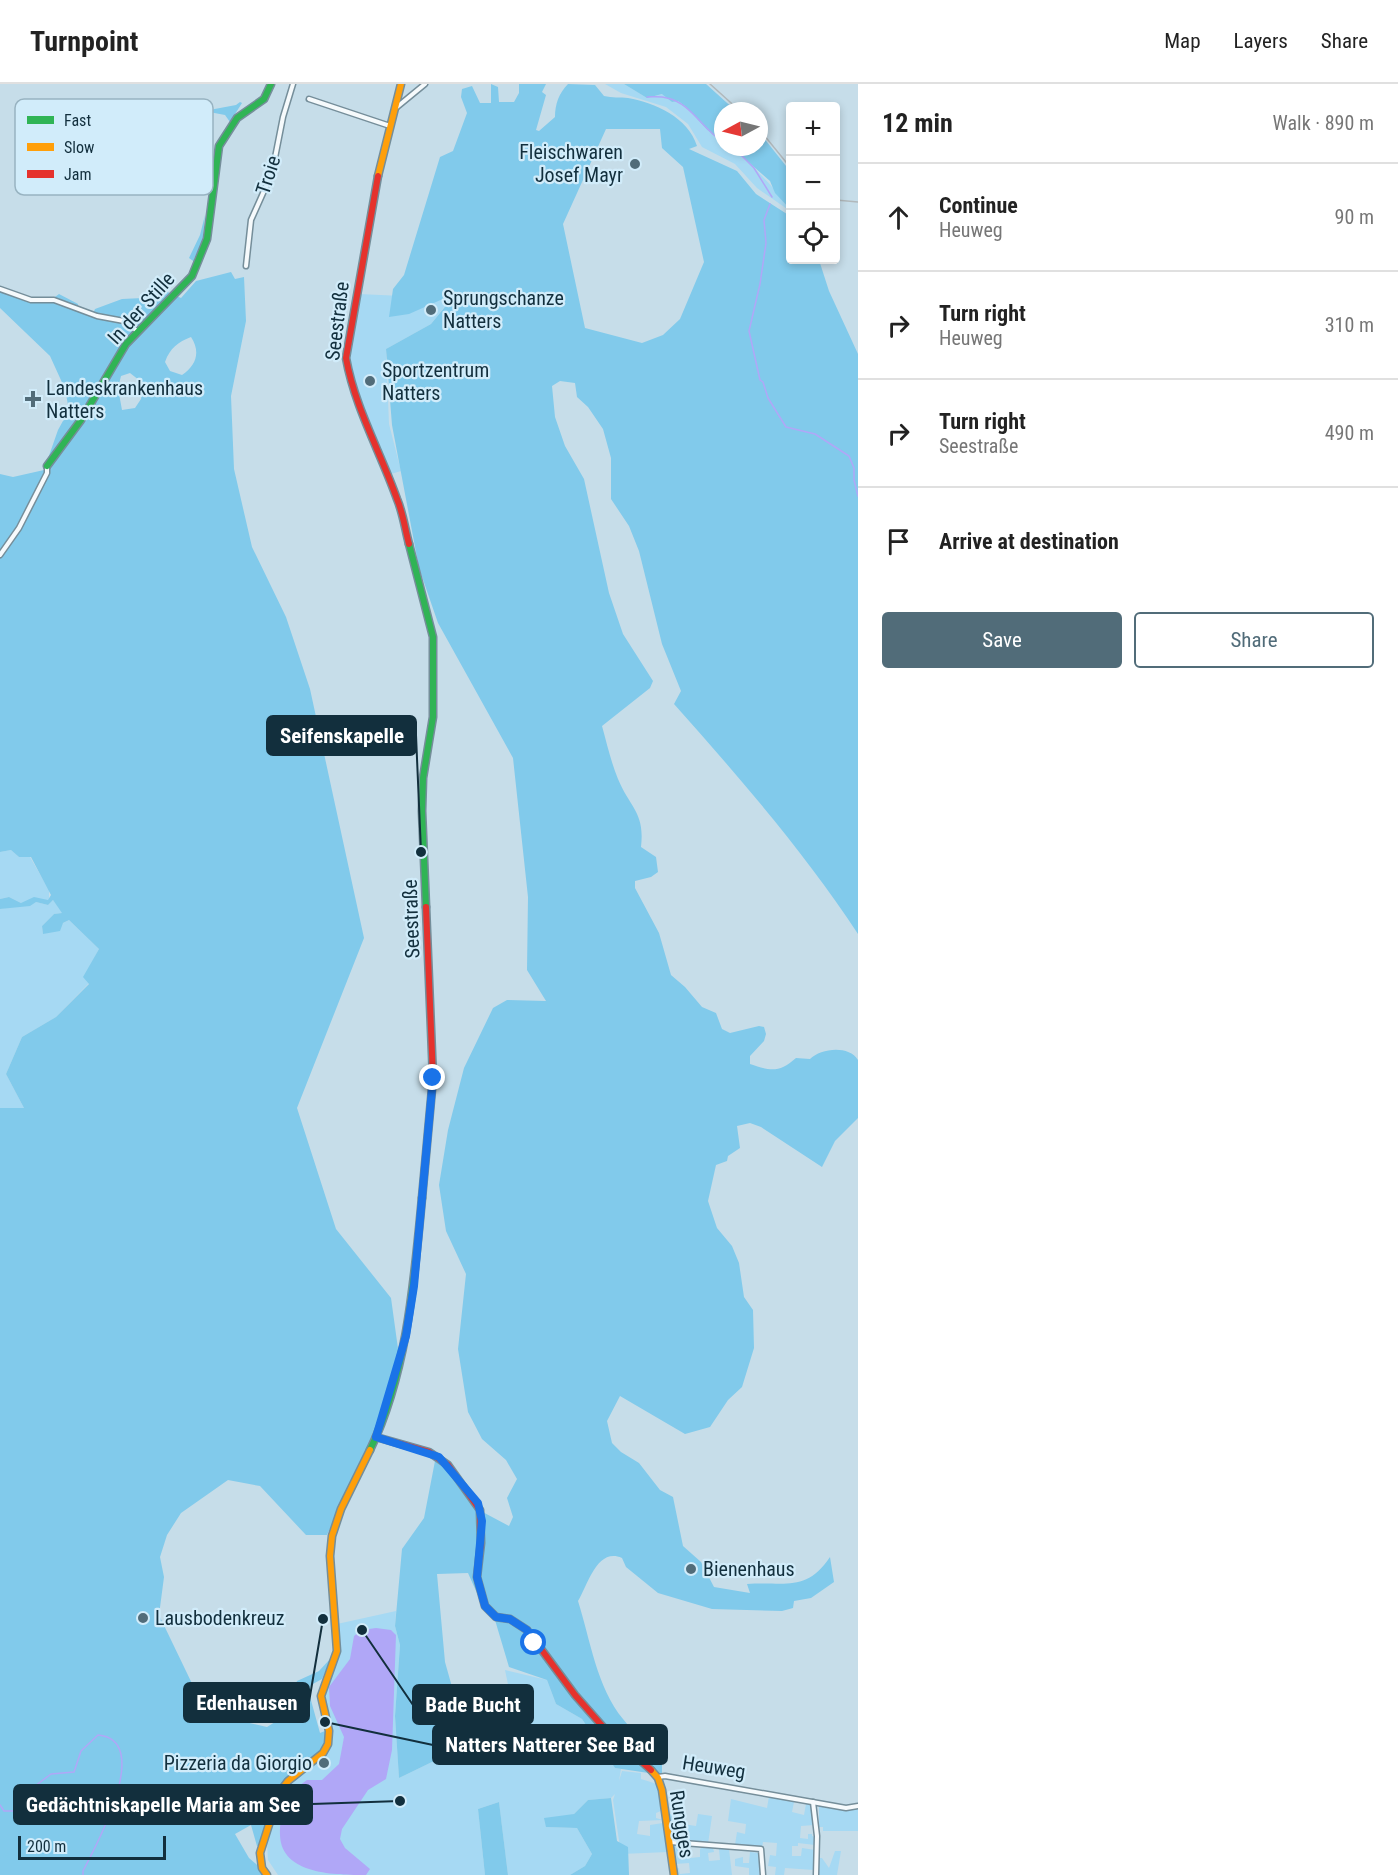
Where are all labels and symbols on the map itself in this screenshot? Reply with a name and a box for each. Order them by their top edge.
legend [15,99,213,195]
north arrow [714,102,768,156]
text: Fast [64,111,91,130]
text: Slow [64,138,94,157]
place label: Fleischwaren Josef Mayr [519,140,623,187]
street label: Troie [250,152,286,198]
marker: Fleischwaren Josef Mayr [628,157,642,171]
text: Jam [64,165,91,184]
street label: In der Stille [102,267,180,349]
street label: Seestraße [320,280,354,362]
place label: Sprungschanze Natters [443,286,564,333]
marker: Sprungschanze Natters [424,303,438,317]
place label: Sportzentrum Natters [382,358,489,405]
marker: Sportzentrum Natters [363,374,377,388]
place label: Landeskrankenhaus Natters [46,376,203,423]
marker: Landeskrankenhaus Natters [24,390,42,408]
callout: Seifenskapelle [267,716,416,755]
text: Seifenskapelle [280,724,404,748]
street label: Seestraße [398,879,424,959]
route end [419,1064,445,1090]
place label: Bienenhaus [703,1557,795,1581]
marker: Bienenhaus [684,1562,698,1576]
place label: Lausbodenkreuz [155,1606,285,1630]
marker: Lausbodenkreuz [136,1611,150,1625]
route start [520,1629,546,1655]
callout: Edenhausen [184,1683,309,1722]
callout: Bade Bucht [413,1685,533,1724]
text: Edenhausen [196,1691,298,1715]
text: Bade Bucht [425,1693,521,1717]
callout: Natters Natterer See Bad [433,1725,667,1764]
text: Natters Natterer See Bad [445,1733,655,1757]
street label: Heuweg [681,1750,747,1784]
place label: Pizzeria da Giorgio [164,1751,312,1775]
marker: Pizzeria da Giorgio [317,1756,331,1770]
callout: Gedächtniskapelle Maria am See [14,1785,312,1824]
street label: Rungges [665,1788,699,1860]
text: Gedächtniskapelle Maria am See [26,1793,300,1817]
scale bar [18,1833,166,1860]

